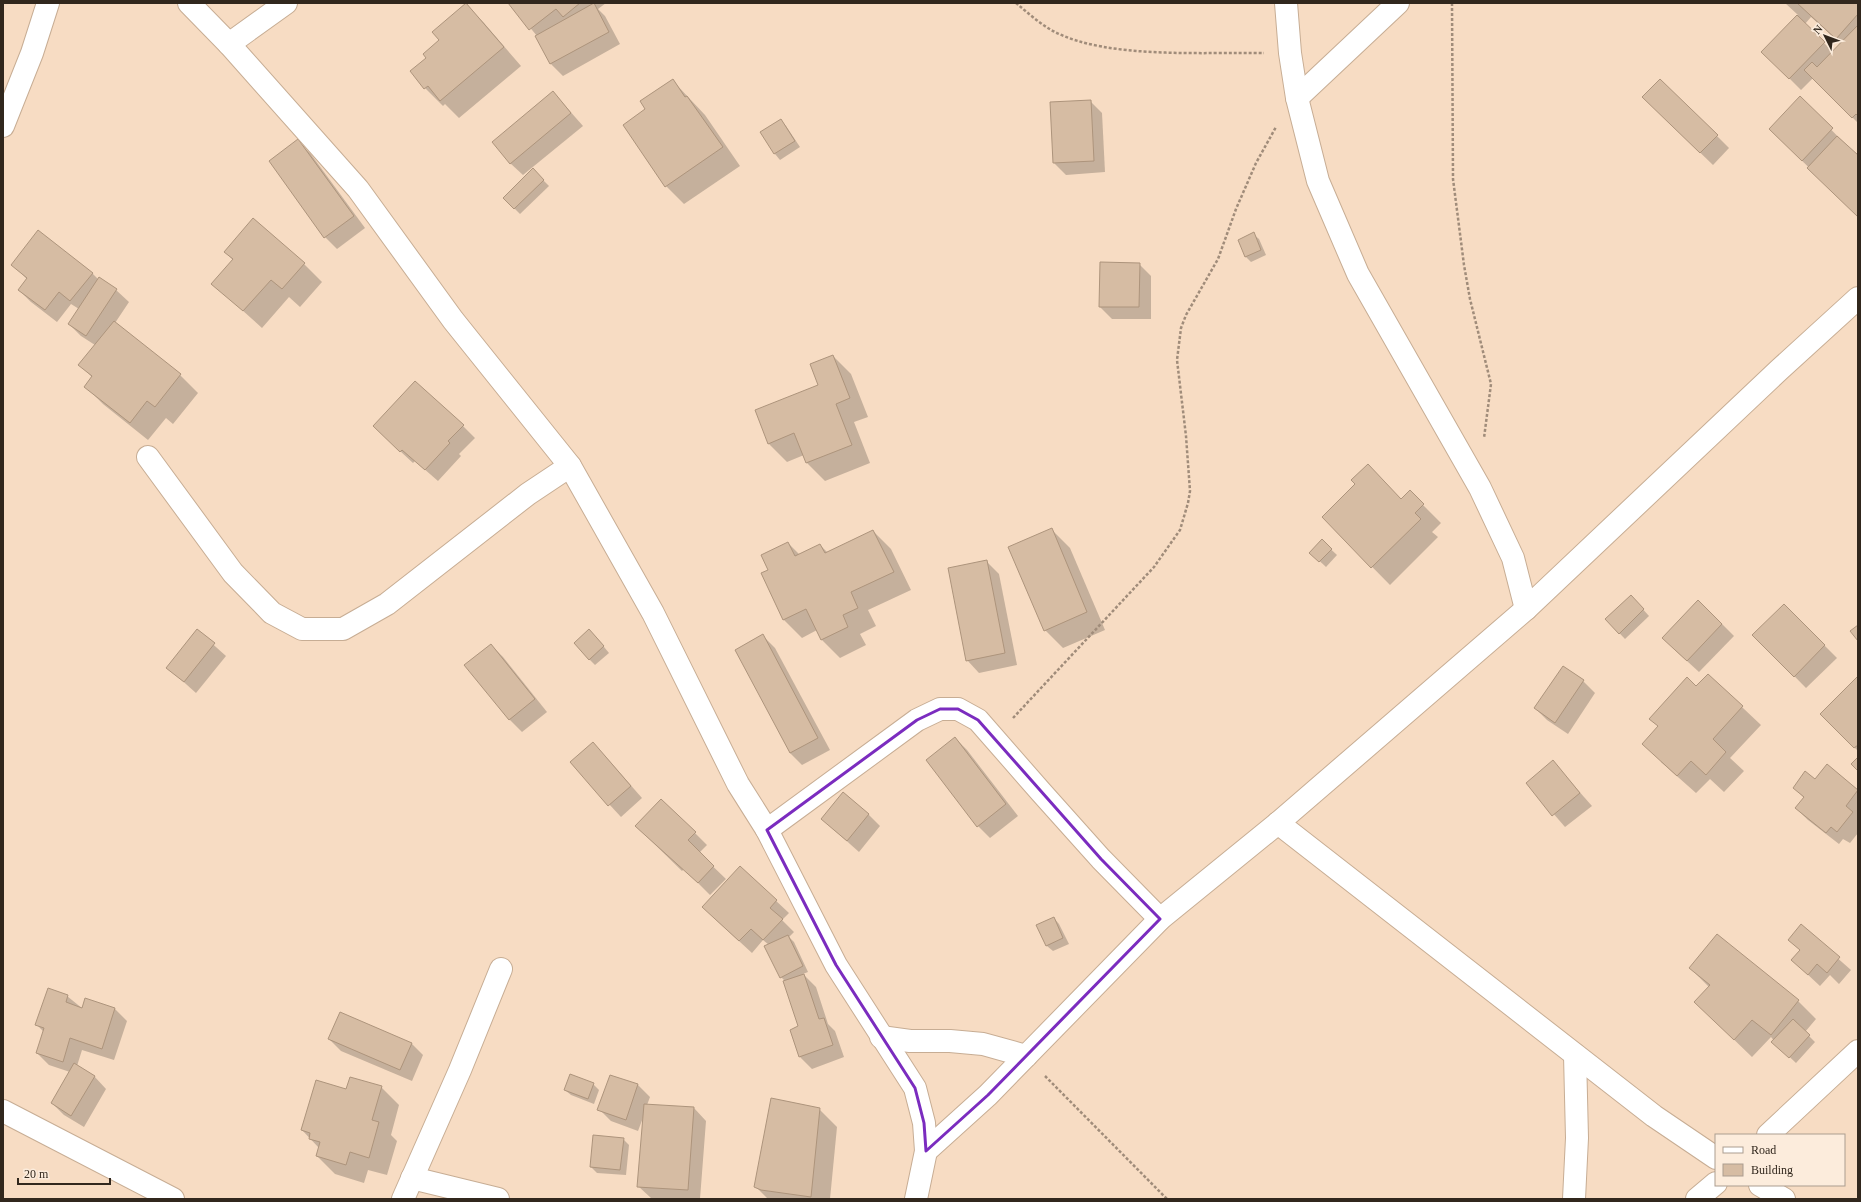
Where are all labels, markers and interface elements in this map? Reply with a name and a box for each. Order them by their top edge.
north arrow [1805,16,1845,56]
text: N [1810,22,1825,36]
legend [1715,1134,1845,1186]
text: Road [1751,1143,1776,1157]
scale bar [18,1160,110,1186]
text: Building [1751,1163,1793,1177]
text: 20 m [24,1167,49,1181]

